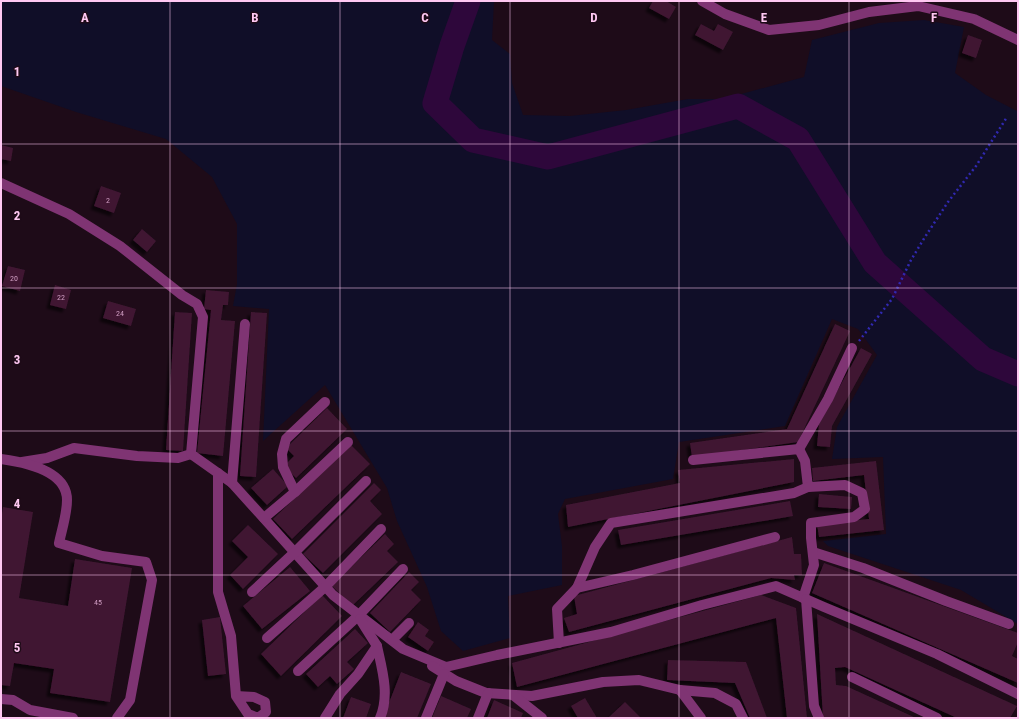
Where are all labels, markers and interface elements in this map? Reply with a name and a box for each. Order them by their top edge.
text: A [81,10,89,25]
text: B [251,10,259,25]
text: C [421,10,429,25]
text: D [590,10,598,25]
text: E [761,10,768,25]
text: F [931,10,937,25]
text: 1 [14,64,20,79]
house number: 2 [106,196,110,205]
text: 2 [14,208,21,223]
house number: 20 [10,274,18,283]
house number: 22 [57,293,65,302]
house number: 24 [116,309,124,318]
text: 3 [14,352,20,367]
text: 4 [14,496,21,511]
house number: 45 [94,598,102,607]
text: 5 [14,640,21,655]

